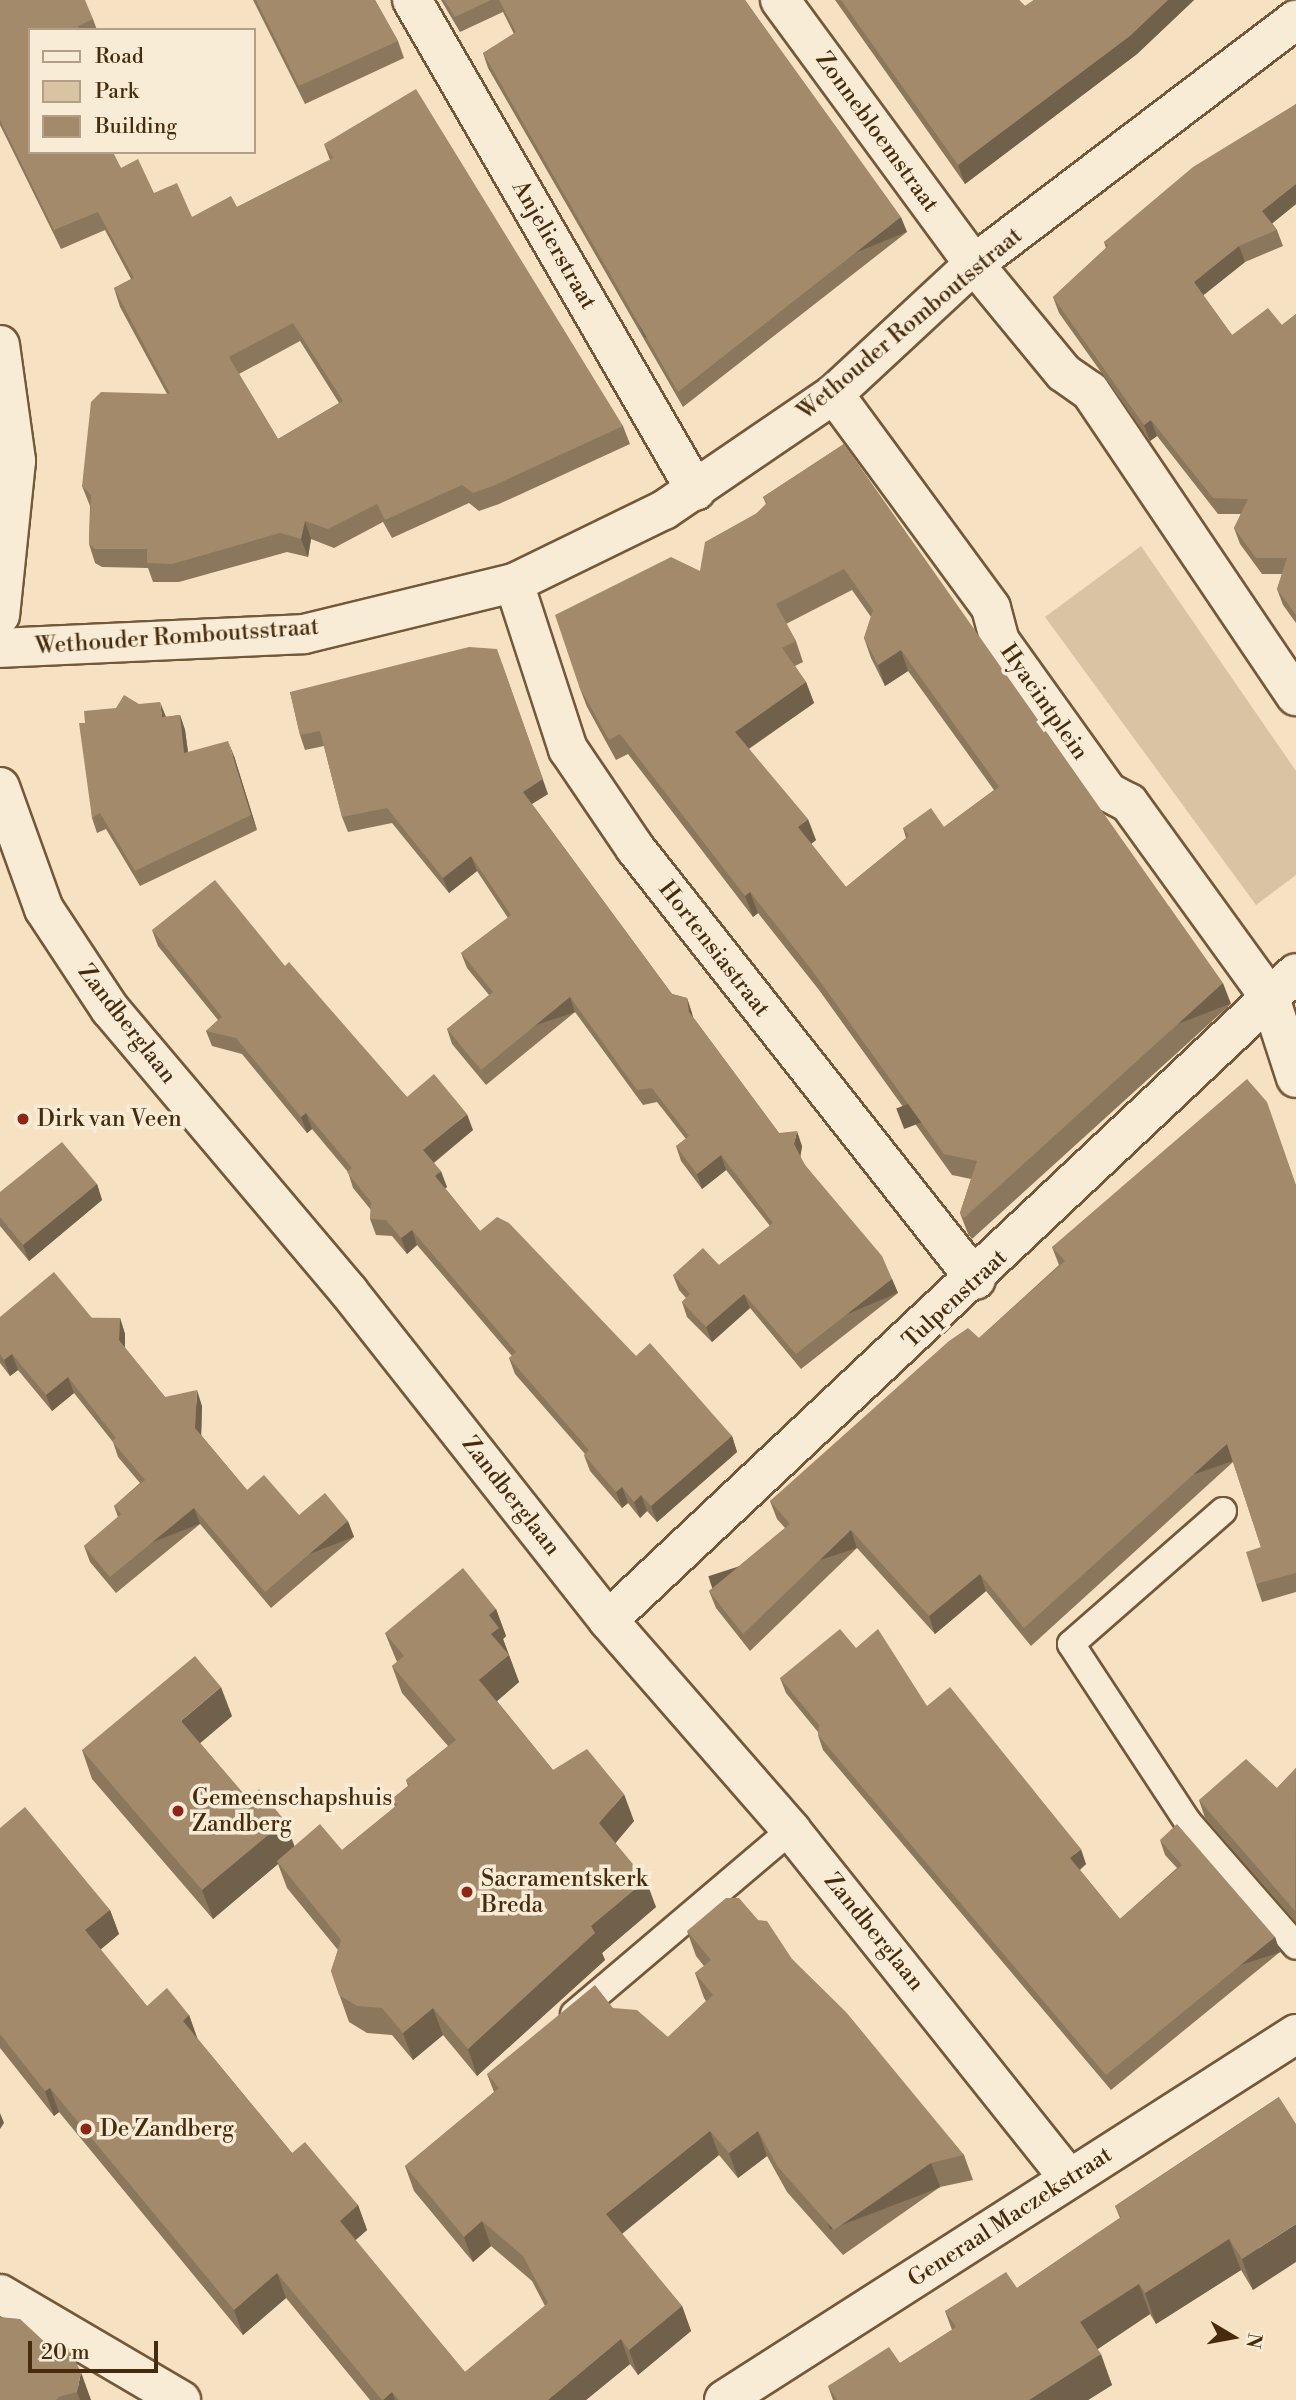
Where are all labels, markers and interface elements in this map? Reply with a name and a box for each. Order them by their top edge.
legend [28,28,256,154]
text: Road [95,44,144,70]
street label: Zonnebloemstraat [810,47,944,217]
text: Park [95,79,139,105]
text: Building [95,114,177,140]
street label: Anjelierstraat [506,176,602,314]
street label: Wethouder Romboutsstraat [792,222,1028,426]
street label: Wethouder Romboutsstraat [34,613,320,661]
street label: Hyacintplein [994,639,1094,765]
street label: Hortensiastraat [653,876,775,1022]
street label: Zandberglaan [72,959,182,1089]
place label: Dirk van Veen [37,1105,182,1133]
marker: Dirk van Veen [15,1111,31,1127]
street label: Tulpenstraat [897,1244,1013,1354]
street label: Zandberglaan [456,1431,566,1561]
place label: Gemeenschapshuis Zandberg [192,1784,392,1838]
marker: Gemeenschapshuis Zandberg [170,1803,186,1819]
place label: Sacramentskerk Breda [481,1865,648,1919]
street label: Zandberglaan [818,1868,930,1996]
marker: Sacramentskerk Breda [459,1884,475,1900]
place label: De Zandberg [100,2115,234,2143]
marker: De Zandberg [78,2121,94,2137]
street label: Generaal Maczekstraat [903,2141,1117,2293]
north arrow [1198,2302,1268,2372]
scale bar [32,2326,161,2370]
text: N [1241,2331,1267,2350]
text: 20 m [41,2340,90,2366]

